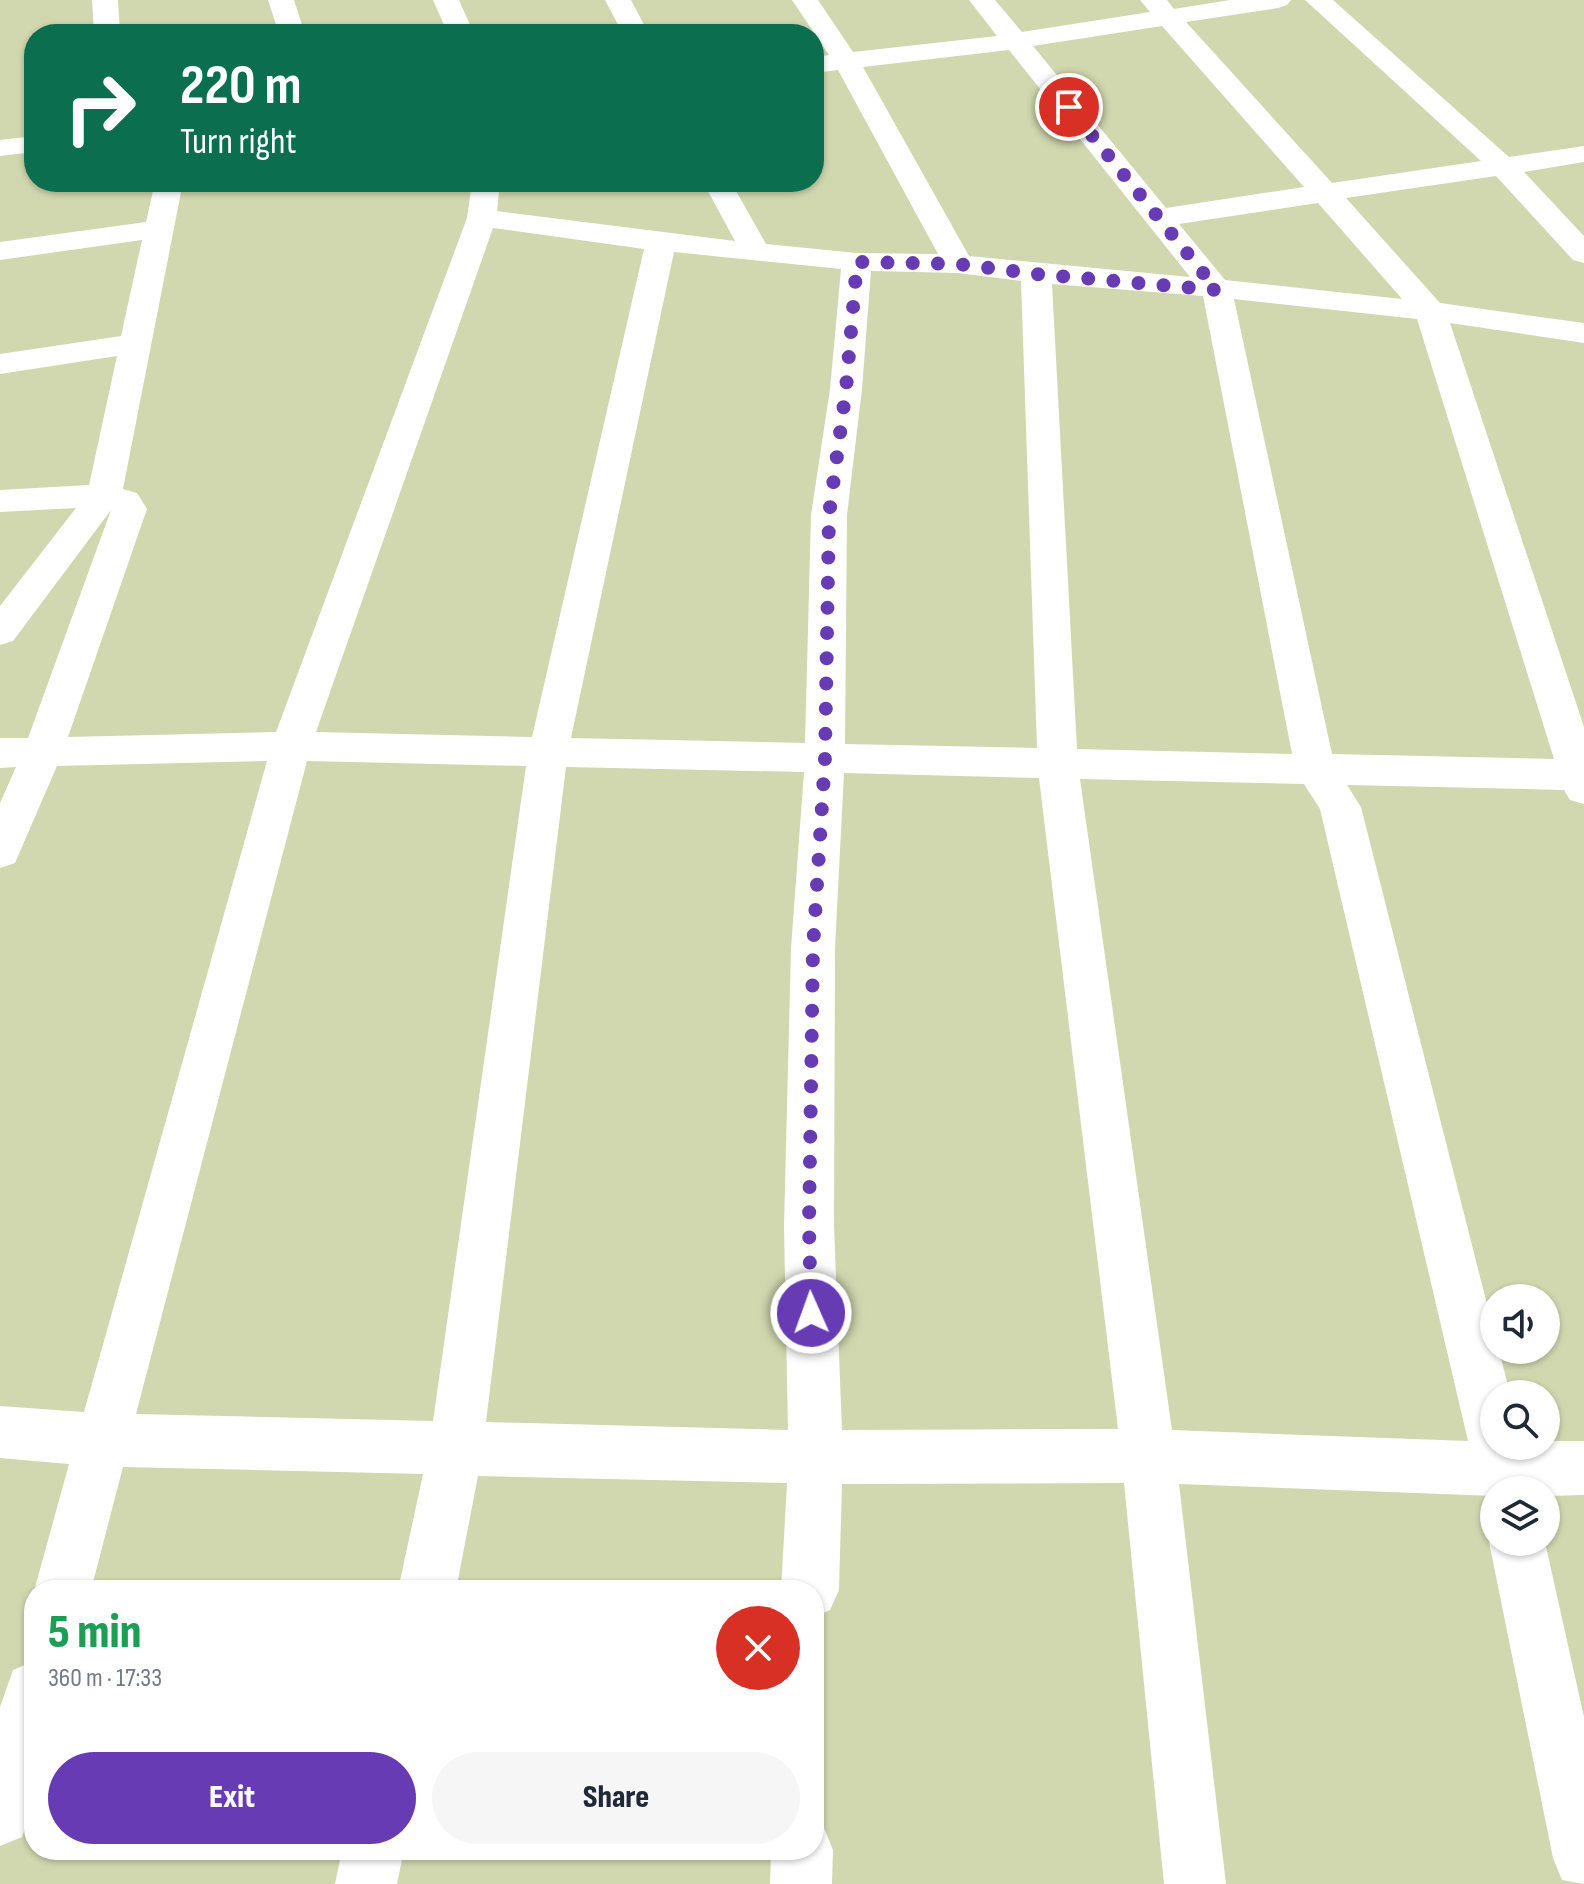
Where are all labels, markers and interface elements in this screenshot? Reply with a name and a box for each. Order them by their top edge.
text: 220 m [180,53,302,120]
icon: right [48,56,152,160]
pin [1035,73,1103,141]
icon: arrive [1047,85,1091,129]
text: Turn right [180,121,297,164]
position arrow [769,1271,853,1355]
map controls [1480,1284,1560,1556]
button: sound [1480,1284,1560,1364]
button: search [1480,1380,1560,1460]
button: layers [1480,1476,1560,1556]
text: 5 min [48,1604,141,1661]
button: close [716,1606,800,1690]
text: 360 m · 17:33 [48,1663,162,1694]
button: Exit [48,1752,416,1844]
button: Share [432,1752,800,1844]

